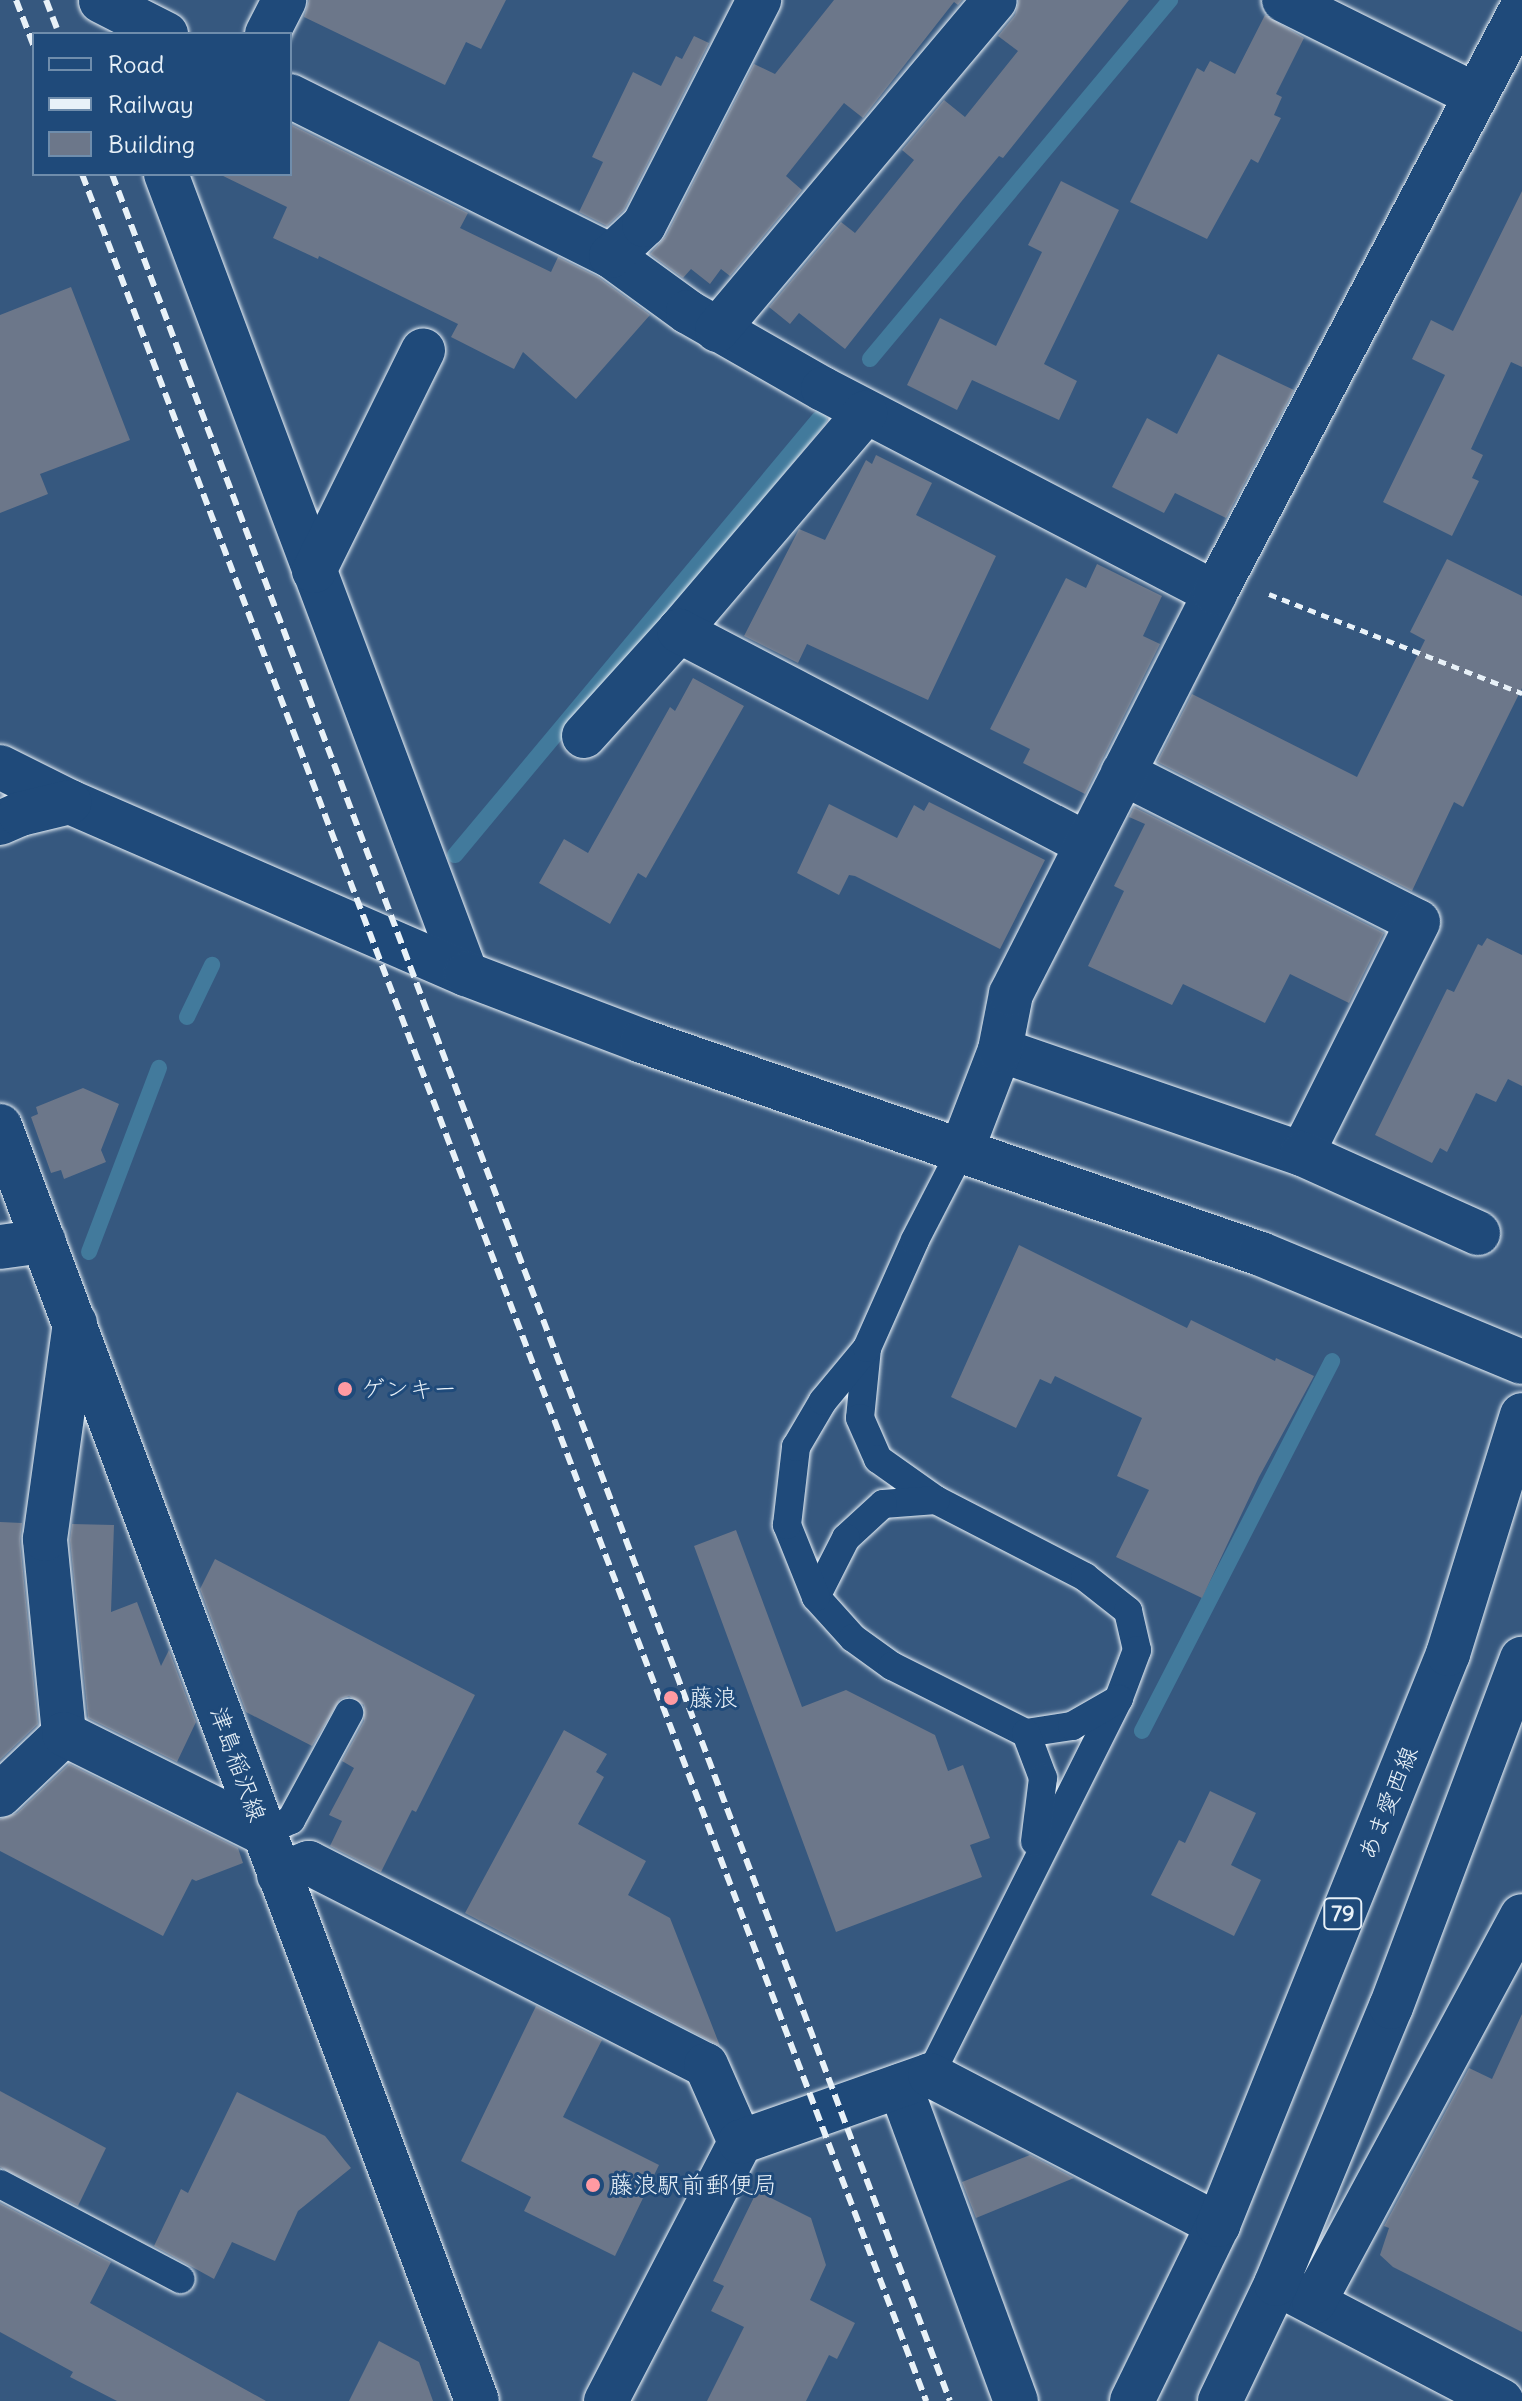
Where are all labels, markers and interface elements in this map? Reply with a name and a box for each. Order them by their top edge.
legend [32,32,292,176]
text: Road [108,49,164,79]
text: Railway [108,89,194,119]
text: Building [108,129,195,159]
place label: ゲンキー [361,1375,457,1403]
marker: ゲンキー [336,1380,354,1398]
place label: 藤浪 [689,1684,737,1712]
marker: 藤浪 [660,1687,682,1709]
street label: 津島稲沢線 [204,1703,272,1825]
street label: あま愛西線 [1352,1742,1424,1864]
road number: 79 [1323,1896,1363,1932]
place label: 藤浪駅前郵便局 [609,2171,777,2199]
marker: 藤浪駅前郵便局 [584,2176,602,2194]

